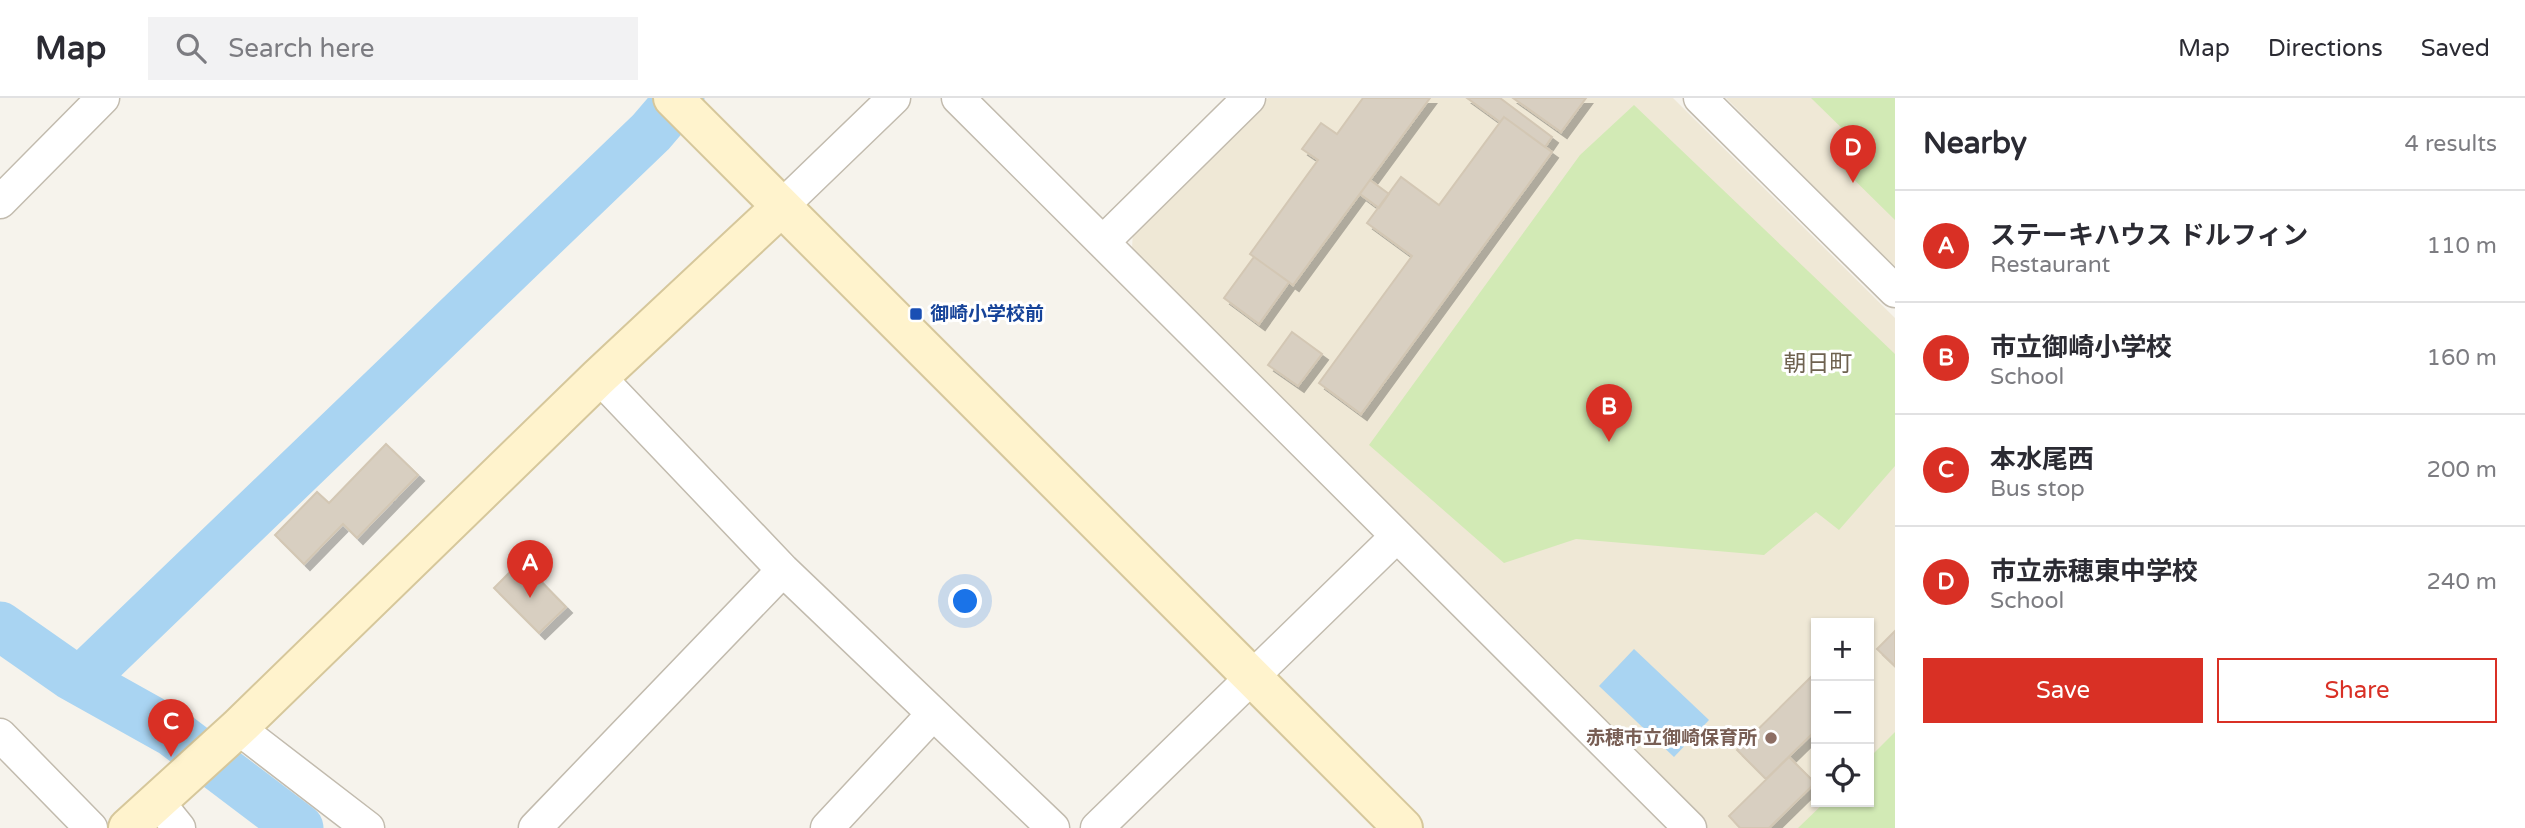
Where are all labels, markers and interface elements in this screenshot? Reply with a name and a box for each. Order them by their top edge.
search box [148,17,638,80]
text: Map [35,29,106,68]
icon: search [172,29,210,67]
text: Search here [228,33,374,64]
text: Map [2178,34,2230,63]
text: Directions [2268,34,2383,63]
text: Saved [2421,34,2490,63]
pin: D [1830,125,1876,183]
text: Nearby [1923,125,2027,162]
text: 4 results [2404,130,2497,158]
text: ステーキハウス ドルフィン [1990,220,2308,251]
text: A [1937,232,1955,260]
text: 110 m [2427,232,2497,260]
text: Restaurant [1990,251,2110,279]
place label: 御崎小学校前 [930,303,1044,325]
marker: 御崎小学校前 [908,306,924,322]
text: 市立御崎小学校 [1990,332,2172,363]
text: B [1938,344,1954,372]
text: 160 m [2427,344,2497,372]
district label: 朝日町 [1784,350,1853,378]
text: School [1990,363,2064,391]
pin: B [1586,384,1632,442]
text: 本水尾西 [1990,444,2094,475]
text: C [1938,456,1954,484]
text: 200 m [2427,456,2497,484]
text: Bus stop [1990,475,2085,503]
pin: A [507,540,553,598]
text: 市立赤穂東中学校 [1990,556,2198,587]
text: D [1937,568,1955,596]
text: 240 m [2427,568,2497,596]
your location [948,584,982,618]
text: School [1990,587,2064,615]
map controls [1811,618,1874,807]
button: + [1811,618,1874,681]
button: Save [1923,658,2203,723]
button: Share [2217,658,2497,723]
button: − [1811,681,1874,744]
pin: C [148,699,194,757]
place label: 赤穂市立御崎保育所 [1586,727,1757,749]
marker: 赤穂市立御崎保育所 [1763,730,1779,746]
button: locate [1811,744,1874,807]

